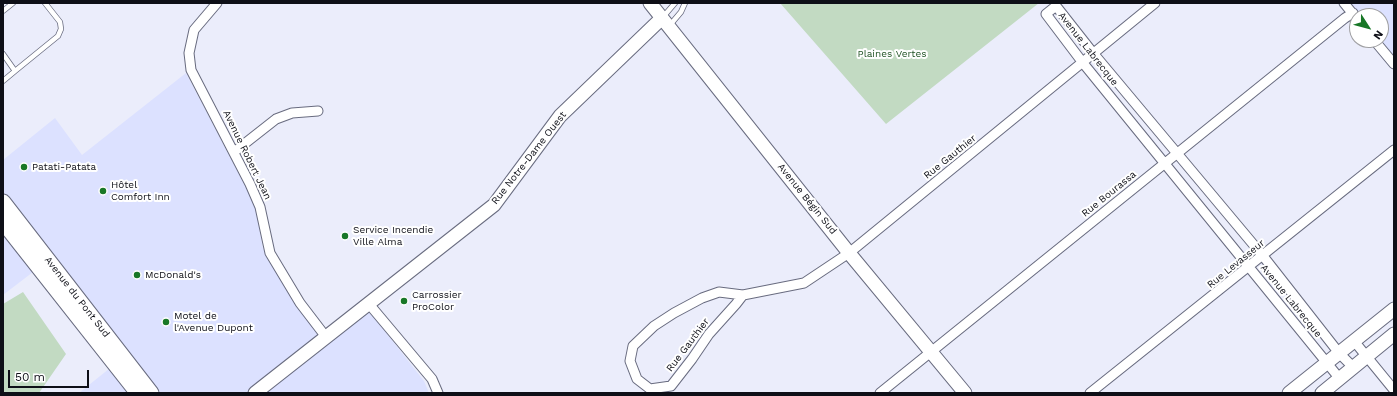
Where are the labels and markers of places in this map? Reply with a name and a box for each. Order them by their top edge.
place label: Patati-Patata [32,161,96,173]
marker: Patati-Patata [19,162,29,172]
place label: Hôtel Comfort Inn [111,179,170,202]
marker: Hôtel Comfort Inn [98,186,108,196]
place label: Service Incendie Ville Alma [353,224,433,248]
marker: Service Incendie Ville Alma [340,231,350,241]
place label: McDonald's [145,269,201,281]
marker: McDonald's [132,270,142,280]
place label: Carrossier ProColor [412,289,462,312]
marker: Carrossier ProColor [399,296,409,306]
place label: Motel de l'Avenue Dupont [174,310,253,334]
marker: Motel de l'Avenue Dupont [161,317,171,327]

